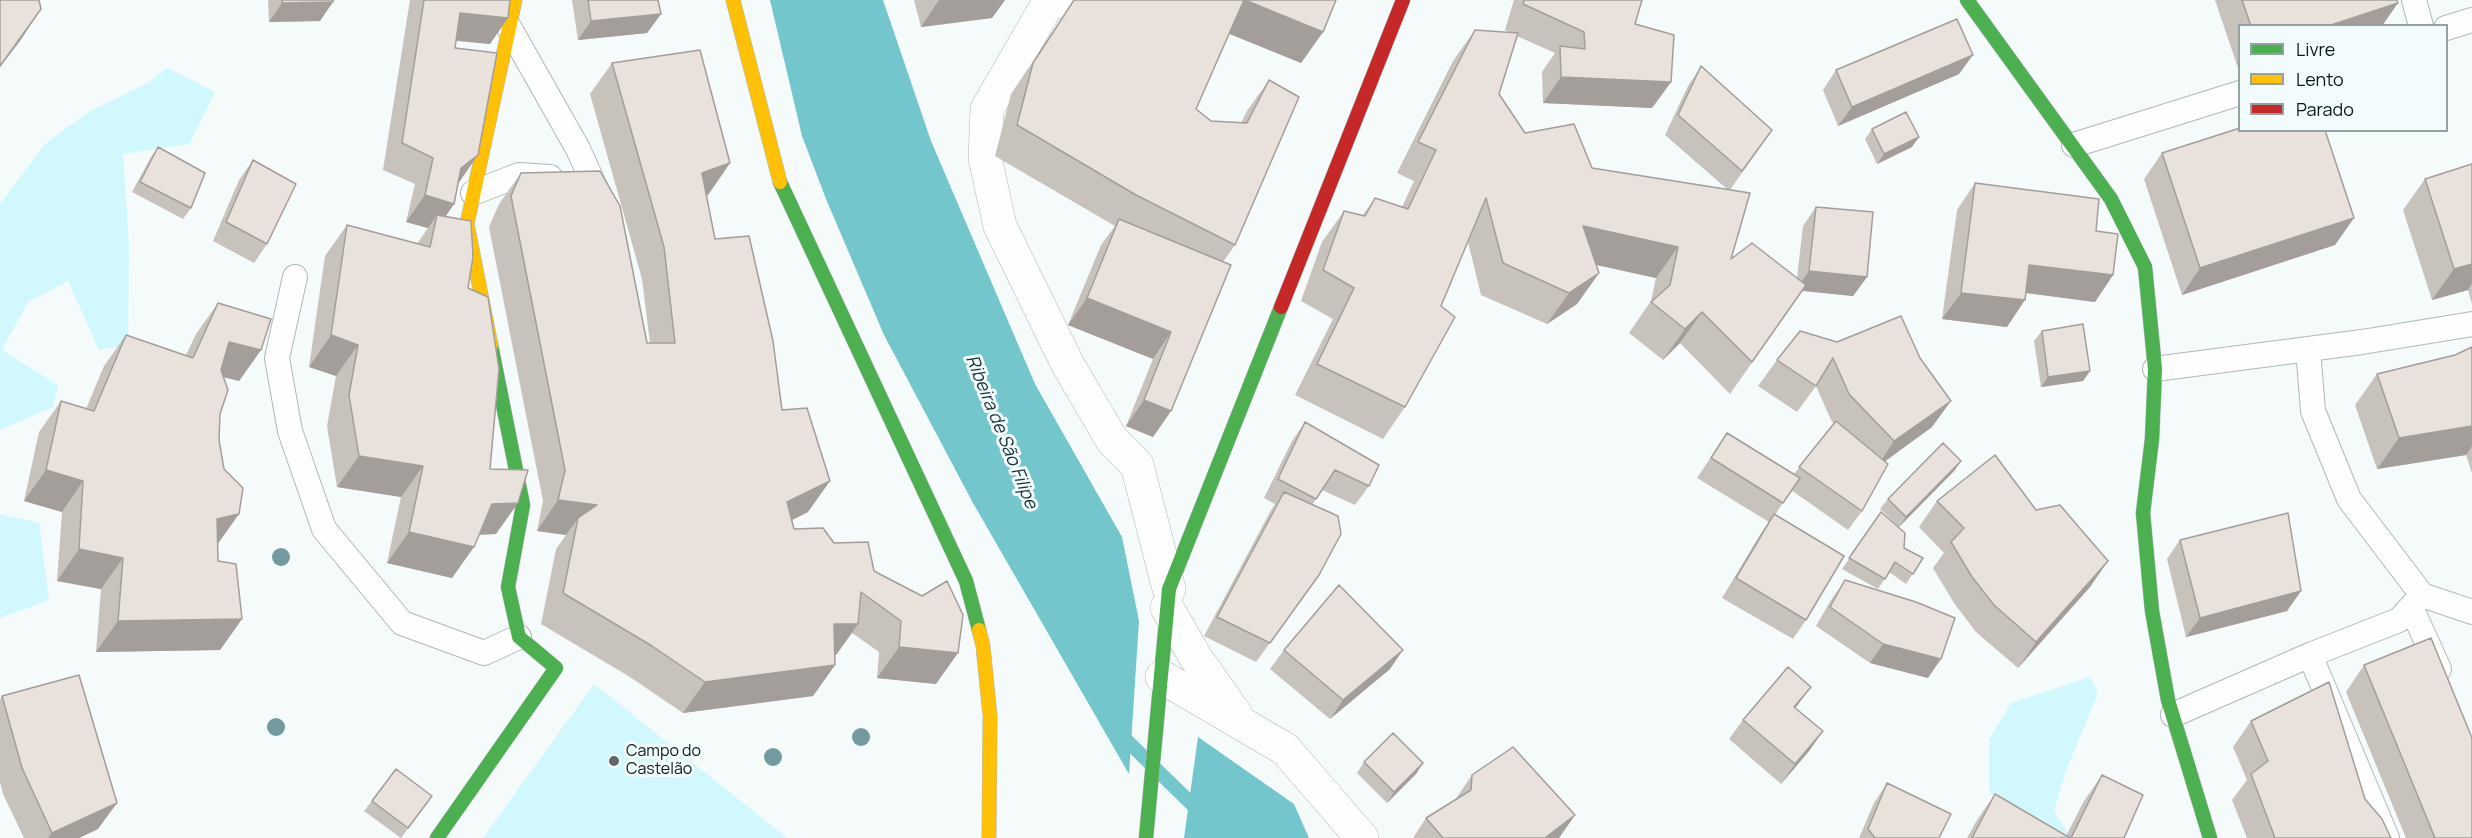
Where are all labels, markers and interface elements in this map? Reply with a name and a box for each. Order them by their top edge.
legend [2238,24,2448,132]
text: Livre [2296,37,2335,61]
text: Lento [2296,67,2344,91]
text: Parado [2296,97,2354,121]
water label: Ribeira de São Filipe [960,352,1042,512]
place label: Campo do Castelão [626,742,701,780]
marker: Campo do Castelão [607,754,621,768]

